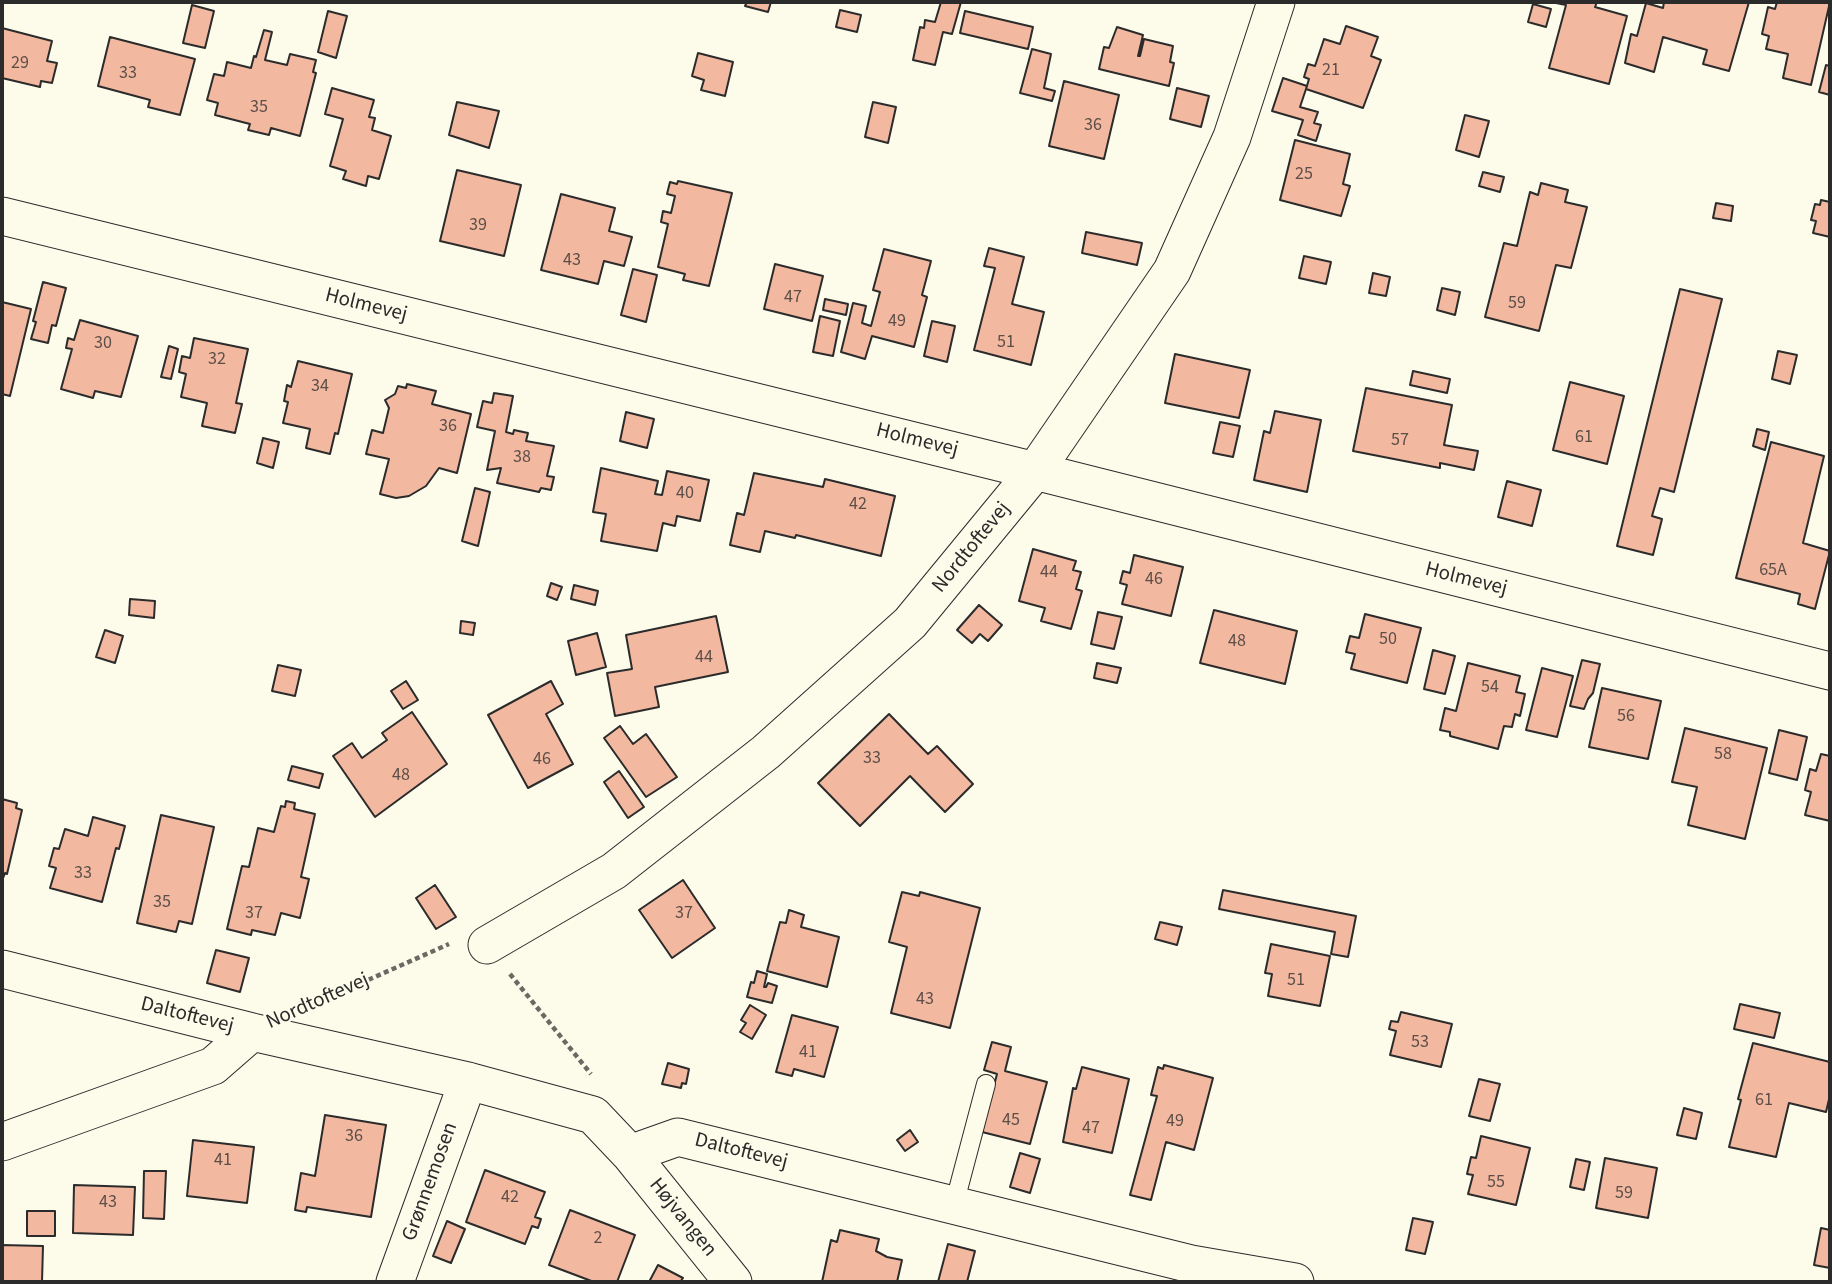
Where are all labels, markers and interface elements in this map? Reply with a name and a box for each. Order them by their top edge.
house number: 29 [11,53,29,75]
house number: 21 [1322,60,1340,82]
house number: 33 [119,63,137,85]
house number: 35 [250,97,268,119]
house number: 36 [1084,115,1102,137]
house number: 25 [1295,164,1313,186]
house number: 39 [469,215,487,237]
house number: 43 [563,250,581,272]
street label: Holmevej [322,284,410,328]
house number: 47 [784,287,802,309]
house number: 59 [1508,293,1526,315]
house number: 49 [888,311,906,333]
house number: 51 [997,332,1015,354]
house number: 30 [94,333,112,355]
house number: 32 [208,349,226,371]
house number: 34 [311,376,329,398]
house number: 36 [439,416,457,438]
street label: Holmevej [873,419,961,463]
house number: 61 [1575,427,1593,449]
house number: 57 [1391,430,1409,452]
house number: 38 [513,447,531,469]
house number: 40 [676,483,694,505]
house number: 42 [849,494,867,516]
street label: Nordtoftevej [928,497,1016,599]
street label: Holmevej [1422,558,1510,602]
house number: 65A [1759,560,1787,582]
house number: 44 [1040,562,1058,584]
house number: 46 [1145,569,1163,591]
house number: 50 [1379,629,1397,651]
house number: 48 [1228,631,1246,653]
house number: 44 [695,647,713,669]
house number: 54 [1481,677,1499,699]
house number: 56 [1617,706,1635,728]
house number: 58 [1714,744,1732,766]
house number: 33 [863,748,881,770]
house number: 46 [533,749,551,771]
house number: 48 [392,765,410,787]
house number: 33 [74,863,92,885]
house number: 35 [153,892,171,914]
house number: 37 [245,903,263,925]
house number: 37 [675,903,693,925]
street label: Nordtoftevej [263,968,373,1036]
house number: 51 [1287,970,1305,992]
house number: 43 [916,989,934,1011]
street label: Daltoftevej [138,992,236,1040]
house number: 53 [1411,1032,1429,1054]
house number: 41 [799,1042,817,1064]
house number: 61 [1755,1090,1773,1112]
house number: 45 [1002,1110,1020,1132]
house number: 49 [1166,1111,1184,1133]
house number: 47 [1082,1118,1100,1140]
street label: Grønnemosen [398,1119,464,1245]
house number: 36 [345,1126,363,1148]
street label: Daltoftevej [692,1128,790,1176]
house number: 41 [214,1150,232,1172]
house number: 55 [1487,1172,1505,1194]
street label: Højvangen [643,1174,721,1262]
house number: 59 [1615,1183,1633,1205]
house number: 42 [501,1187,519,1209]
house number: 43 [99,1192,117,1214]
house number: 2 [594,1228,602,1250]

